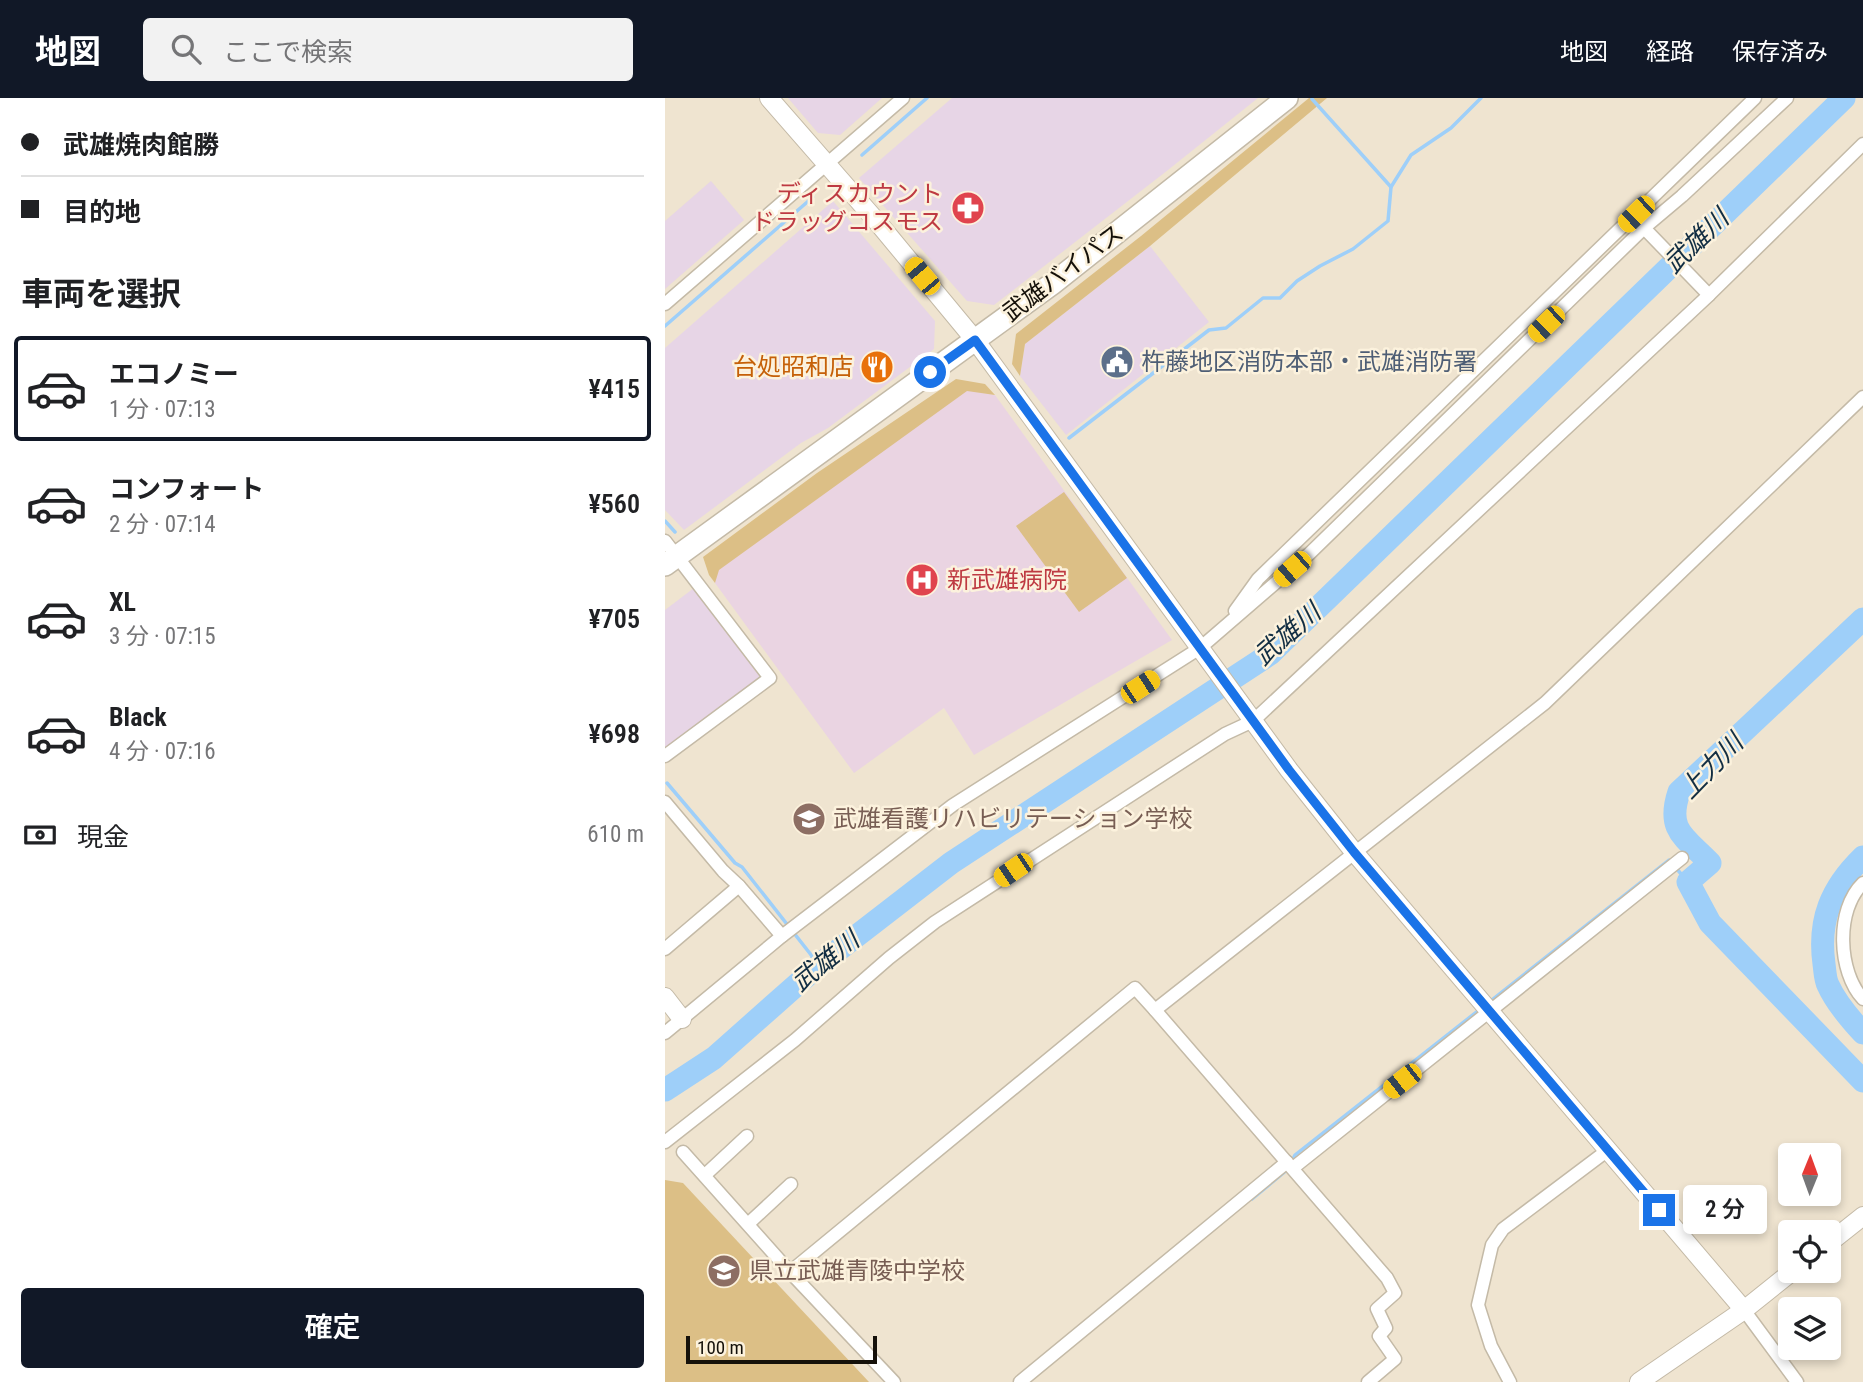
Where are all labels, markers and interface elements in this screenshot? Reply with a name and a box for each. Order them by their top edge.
search box [143,18,633,81]
icon: search [167,30,205,68]
text: 地図 [35,32,101,71]
text: ここで検索 [223,37,353,67]
text: 地図 [1560,38,1608,66]
text: 経路 [1646,38,1694,66]
text: 保存済み [1732,38,1828,66]
text: 武雄焼肉館勝 [63,130,219,160]
place label: ディスカウント ドラッグコスモス [751,180,943,236]
pharmacy icon: ディスカウント ドラッグコスモス [949,189,987,227]
car [1614,192,1659,236]
text: 目的地 [63,197,141,227]
water label: 武雄川 [1658,201,1737,279]
street label: 武雄バイパス [997,219,1129,327]
car [901,253,944,299]
text: 車両を選択 [21,275,181,313]
car [1524,302,1569,346]
public building icon: 杵藤地区消防本部・武雄消防署 [1098,343,1136,381]
restaurant icon: 台処昭和店 [858,348,896,386]
place label: 杵藤地区消防本部・武雄消防署 [1141,348,1477,376]
place label: 台処昭和店 [733,353,853,381]
route start [914,356,946,388]
icon: car [25,357,88,420]
text: エコノミー [109,359,239,389]
text: ¥415 [588,374,640,404]
text: 1 分 · 07:13 [109,396,216,423]
icon: car [25,472,88,535]
text: コンフォート [109,474,264,504]
text: ¥560 [588,489,640,519]
text: 2 分 · 07:14 [109,511,216,538]
car [1270,547,1315,591]
hospital icon: 新武雄病院 [903,561,941,599]
place label: 新武雄病院 [947,566,1067,594]
icon: car [25,587,88,650]
text: XL [109,587,136,617]
water label: 武雄川 [1248,595,1329,671]
text: ¥705 [588,604,640,634]
text: 3 分 · 07:15 [109,623,216,650]
car [1117,667,1164,707]
icon: car [25,702,88,765]
text: Black [109,702,167,732]
text: ¥698 [588,719,640,749]
water label: 上力川 [1673,725,1751,804]
text: 4 分 · 07:16 [109,738,216,765]
school or university icon: 武雄看護リハビリテーション学校 [790,800,828,838]
place label: 武雄看護リハビリテーション学校 [833,805,1193,833]
icon: cash [21,816,59,854]
text: 610 m [587,821,644,848]
text: 現金 [77,822,129,852]
car [990,850,1037,890]
water label: 武雄川 [785,923,867,997]
car [1379,1060,1426,1102]
north arrow [1778,1143,1841,1206]
map controls [1778,1143,1841,1360]
callout: 2 分 [1683,1186,1767,1234]
route end [1643,1194,1675,1226]
text: 2 分 [1705,1196,1745,1223]
button: locate [1778,1220,1841,1283]
school or university icon: 県立武雄青陵中学校 [705,1252,743,1290]
place label: 県立武雄青陵中学校 [749,1257,965,1285]
button: 確定 [21,1288,644,1368]
button: layers [1778,1297,1841,1360]
scale bar [686,1333,877,1365]
text: 100 m [697,1336,744,1359]

